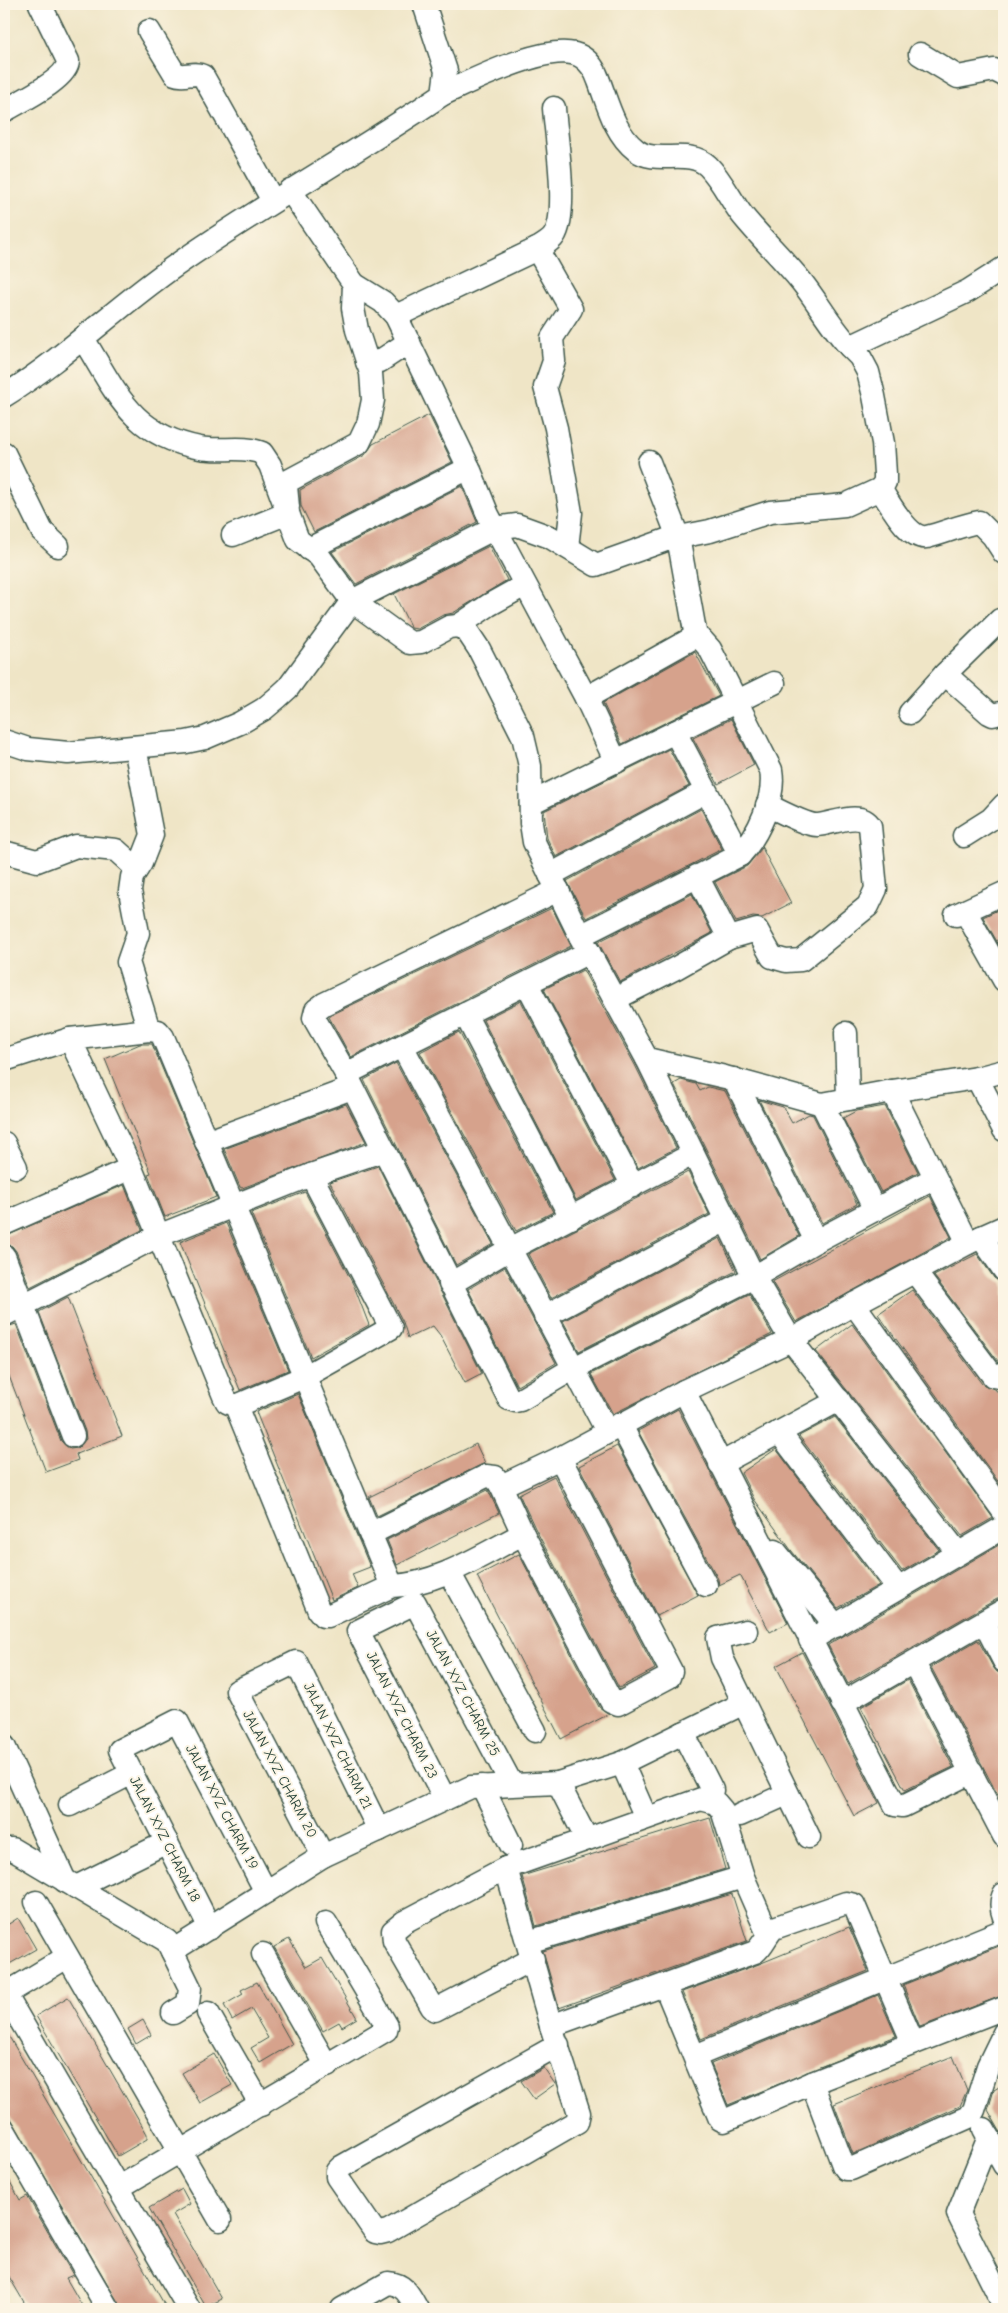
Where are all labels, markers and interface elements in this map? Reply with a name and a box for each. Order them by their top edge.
street label: JALAN XYZ CHARM 25 [422,1627,504,1759]
street label: JALAN XYZ CHARM 23 [363,1649,441,1781]
street label: JALAN XYZ CHARM 21 [300,1680,376,1812]
street label: JALAN XYZ CHARM 20 [239,1707,321,1841]
street label: JALAN XYZ CHARM 19 [182,1742,262,1872]
street label: JALAN XYZ CHARM 18 [126,1773,204,1905]

